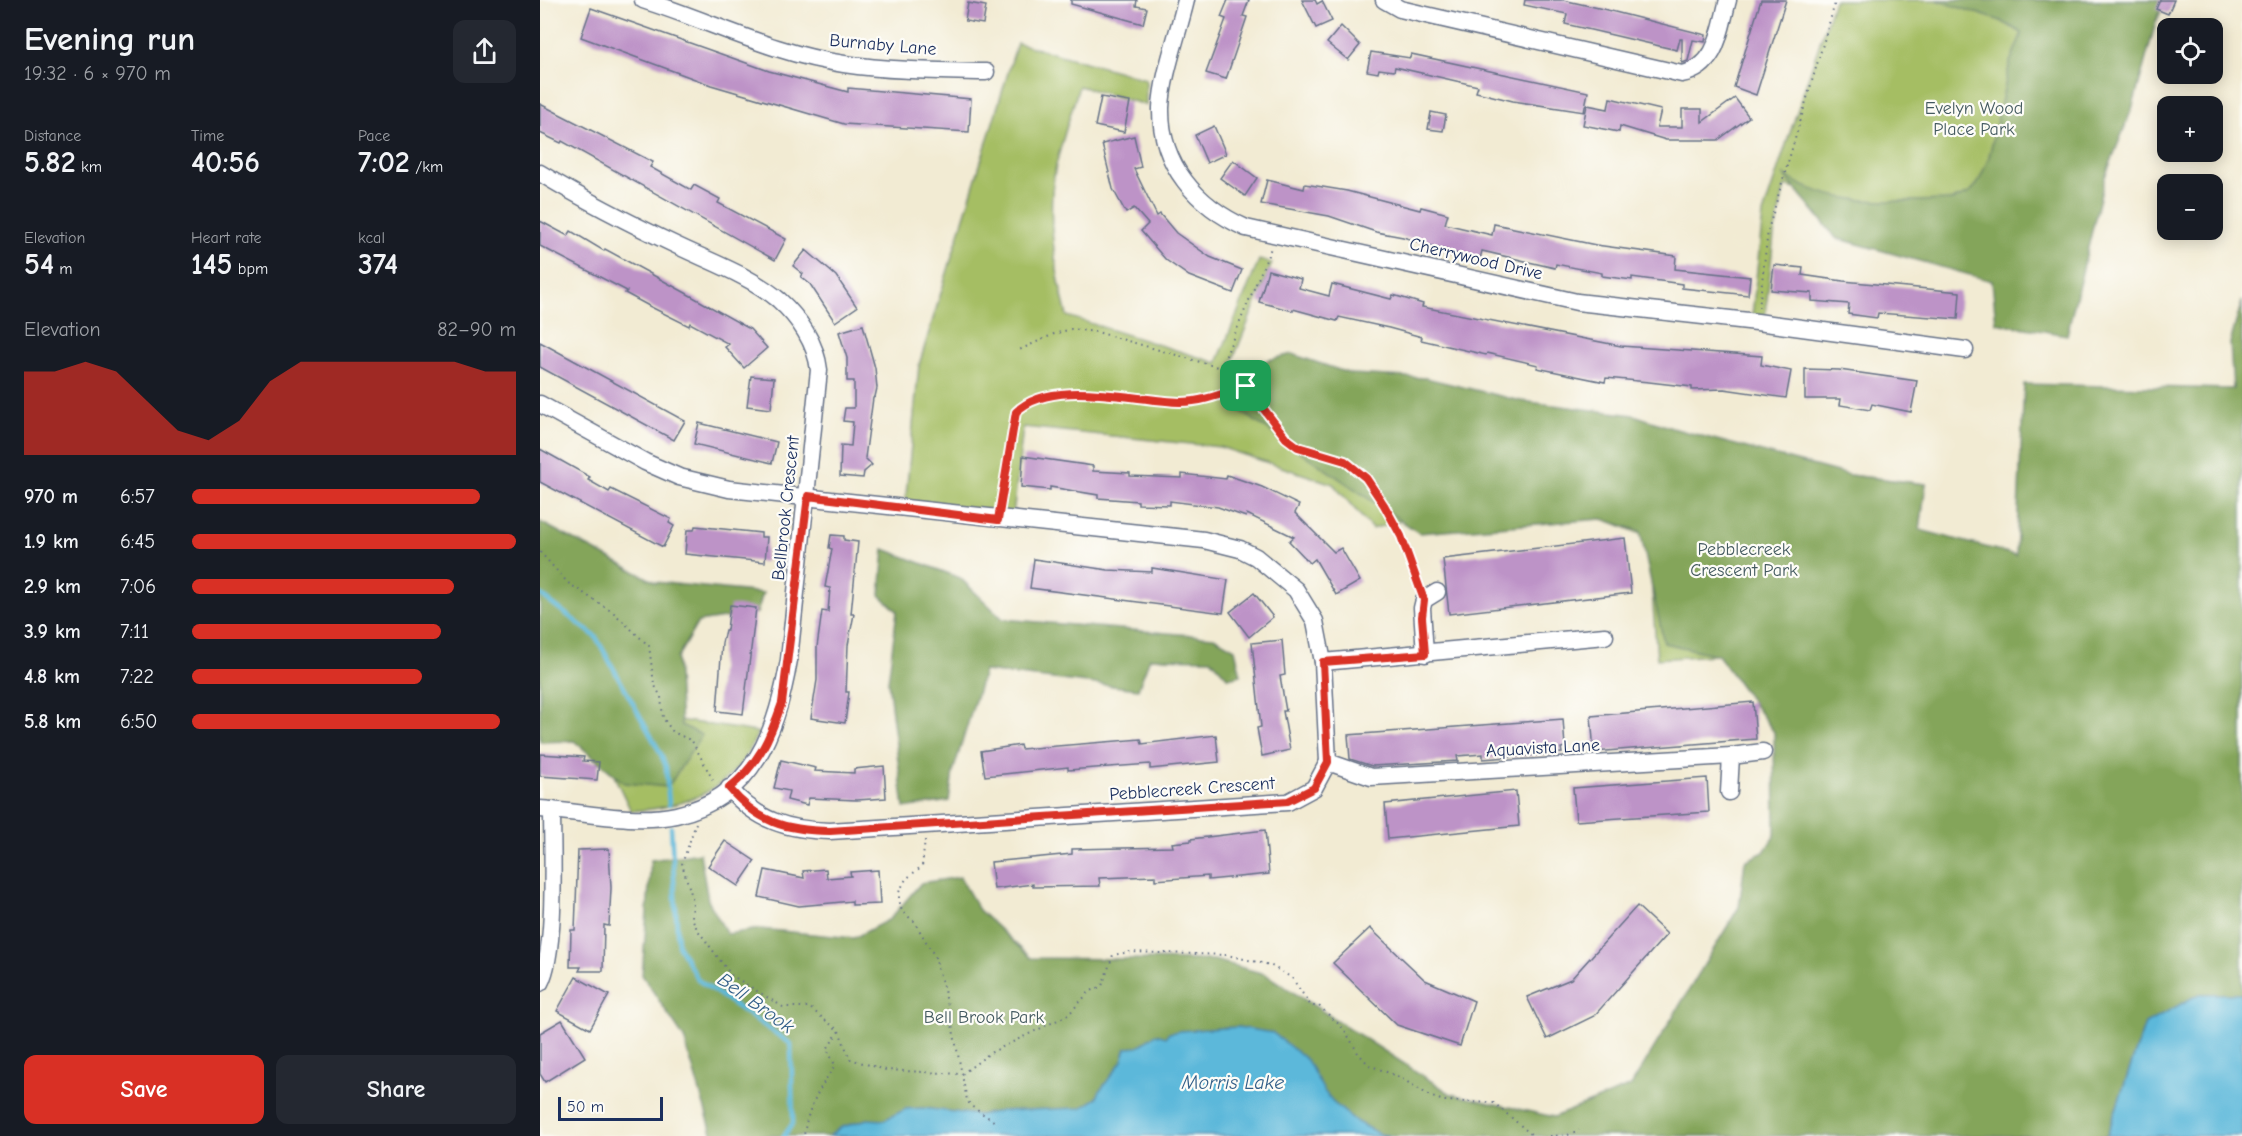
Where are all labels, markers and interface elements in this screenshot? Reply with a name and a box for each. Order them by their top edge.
map controls [2157,18,2223,240]
button: locate [2157,18,2223,84]
text: Evening run [24,20,195,58]
button: share [453,20,516,83]
street label: Burnaby Lane [829,30,937,60]
text: 19:32 · 6 × 970 m [24,62,171,85]
button: + [2157,96,2223,162]
park label: Evelyn Wood Place Park [1925,98,2023,140]
text: Distance [24,127,81,145]
text: Time [191,127,224,145]
text: Pace [358,127,390,145]
text: 5.82 [24,145,76,180]
text: 40:56 [191,145,260,180]
text: 7:02 [358,145,410,180]
text: km [76,158,102,176]
text: /km [410,158,443,176]
button: − [2157,174,2223,240]
text: Elevation [24,229,85,247]
text: Heart rate [191,229,262,247]
text: kcal [358,229,385,247]
street label: Cherrywood Drive [1407,233,1545,285]
text: 54 [24,247,54,282]
text: 145 [191,247,233,282]
text: 374 [358,247,398,282]
text: m [54,260,73,278]
text: bpm [233,260,268,278]
text: Elevation [24,318,101,341]
text: 82–90 m [437,318,516,341]
pin [1220,360,1271,411]
icon: arrive [1229,369,1262,402]
street label: Bellbrook Crescent [768,434,804,581]
text: 970 m [24,485,78,508]
text: 6:57 [120,485,155,508]
text: 1.9 km [24,530,79,553]
text: 6:45 [120,530,155,553]
park label: Pebblecreek Crescent Park [1690,539,1798,581]
text: 2.9 km [24,575,81,598]
text: 7:06 [120,575,156,598]
text: 3.9 km [24,620,81,643]
text: 7:11 [120,620,149,643]
text: 4.8 km [24,665,80,688]
text: 7:22 [120,665,154,688]
text: 5.8 km [24,710,81,733]
text: 6:50 [120,710,157,733]
street label: Aquavista Lane [1485,735,1601,761]
street label: Pebblecreek Crescent [1109,773,1276,805]
water label: Bell Brook [713,968,799,1038]
park label: Bell Brook Park [924,1007,1044,1028]
button: Save [24,1055,264,1124]
button: Share [276,1055,516,1124]
water label: Morris Lake [1181,1071,1284,1094]
scale bar [558,1094,663,1122]
text: 50 m [567,1098,604,1116]

